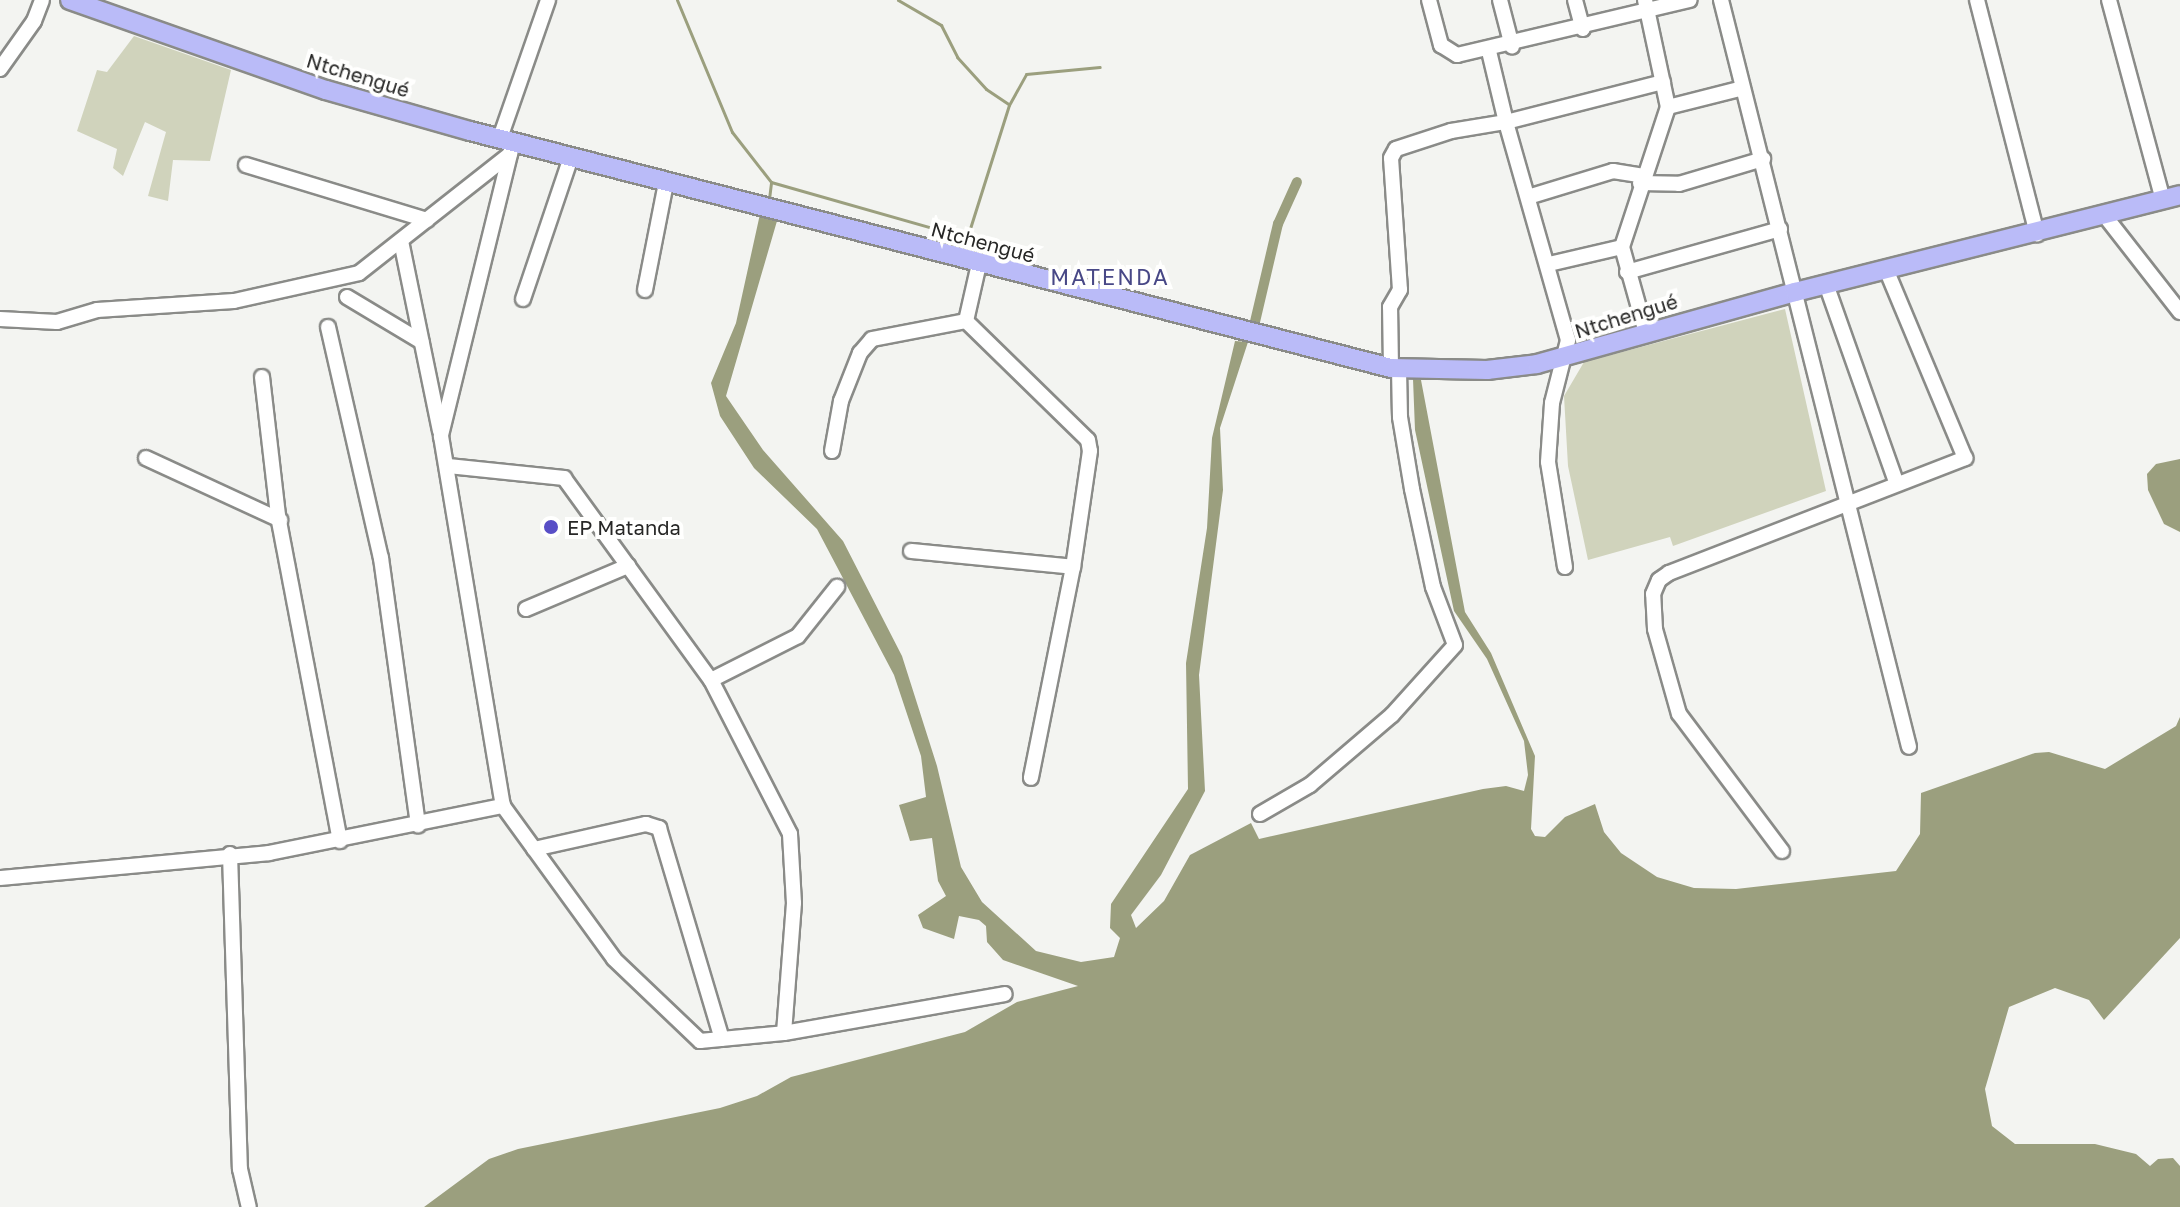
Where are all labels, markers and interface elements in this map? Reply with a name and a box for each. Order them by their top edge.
street label: Ntchengué [304,48,412,102]
street label: Ntchengué [929,217,1037,267]
district label: MATENDA [1050,264,1170,290]
street label: Ntchengué [1572,289,1680,343]
place label: EP Matanda [567,515,681,539]
marker: EP Matanda [542,518,560,536]

